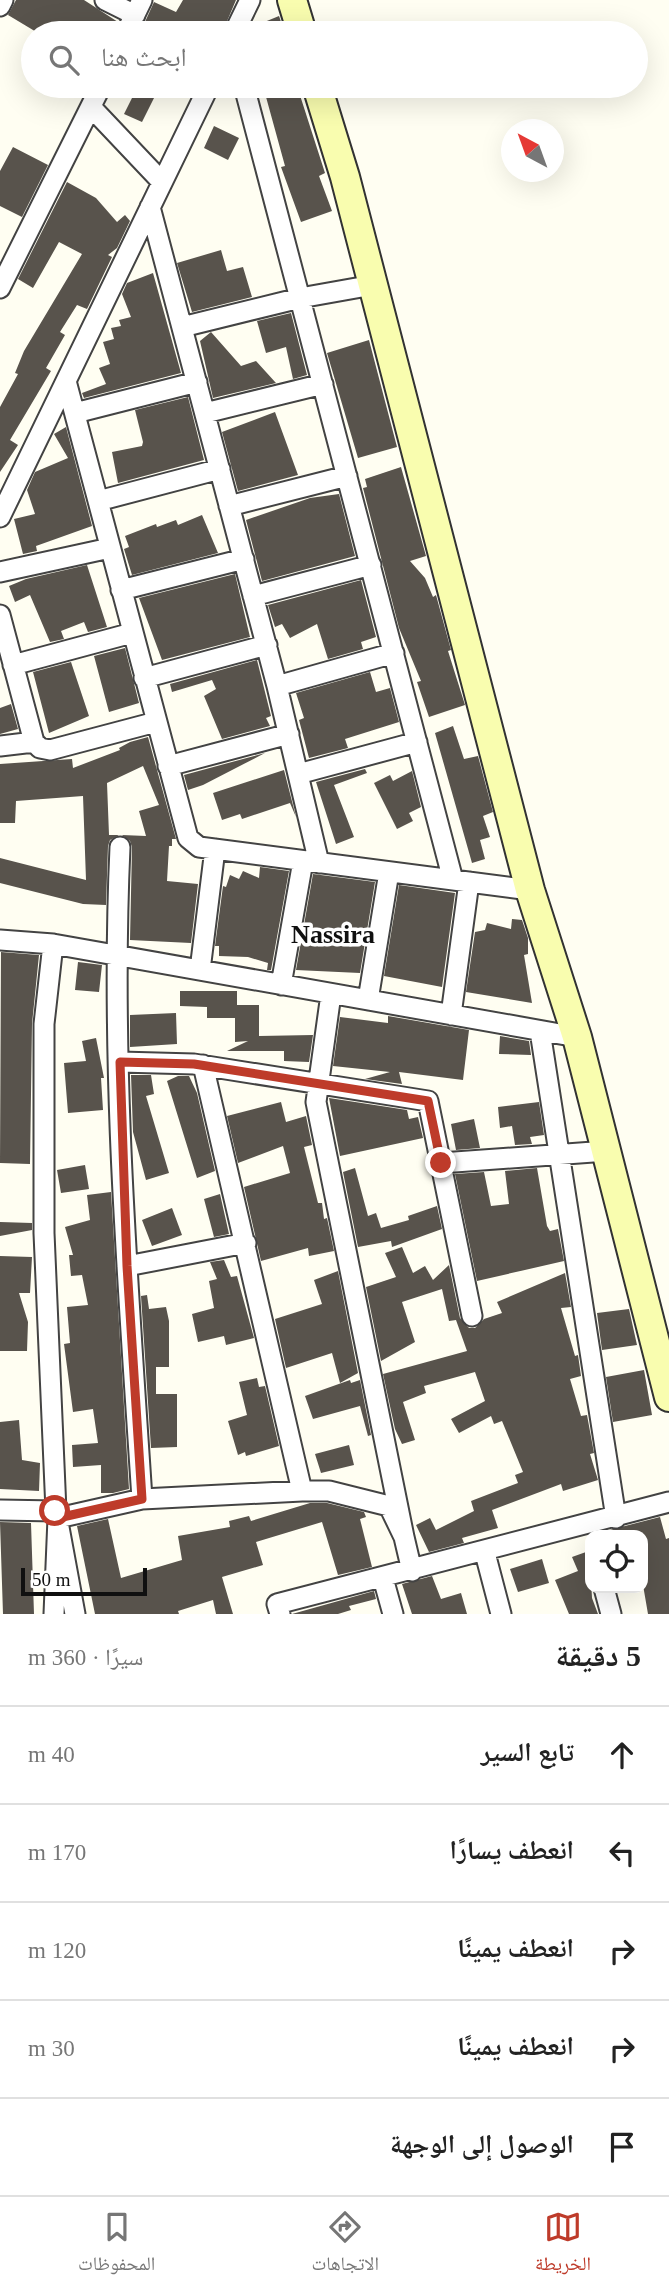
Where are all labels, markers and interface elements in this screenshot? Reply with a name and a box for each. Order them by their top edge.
search box [21,21,648,98]
icon: search [45,41,83,79]
text: ابحث هنا [101,43,187,72]
north arrow [501,119,564,182]
district label: Nassira [291,920,375,949]
route end [425,1147,456,1178]
route start [39,1495,70,1526]
map controls [585,1530,648,1593]
button: locate [585,1530,648,1593]
scale bar [21,1565,147,1597]
text: 50 m [32,1569,71,1590]
text: 5 دقيقة [556,1639,641,1672]
text: سيرًا · 360 m [28,1645,143,1670]
icon: ahead [603,1736,641,1774]
text: تابع السير [481,1738,574,1767]
text: 40 m [28,1742,75,1767]
icon: left [603,1834,641,1872]
text: انعطف يسارًا [450,1836,574,1865]
text: 170 m [28,1840,86,1865]
icon: right [603,1932,641,1970]
text: انعطف يمينًا [457,1934,574,1963]
text: 120 m [28,1938,86,1963]
icon: right [603,2030,641,2068]
text: انعطف يمينًا [457,2032,574,2061]
text: 30 m [28,2036,75,2061]
icon: arrive [603,2128,641,2166]
text: الوصول إلى الوجهة [390,2130,574,2159]
tab: المحفوظات [78,2208,155,2282]
tab: الاتجاهات [311,2208,379,2282]
tab: الخريطة [535,2208,591,2282]

